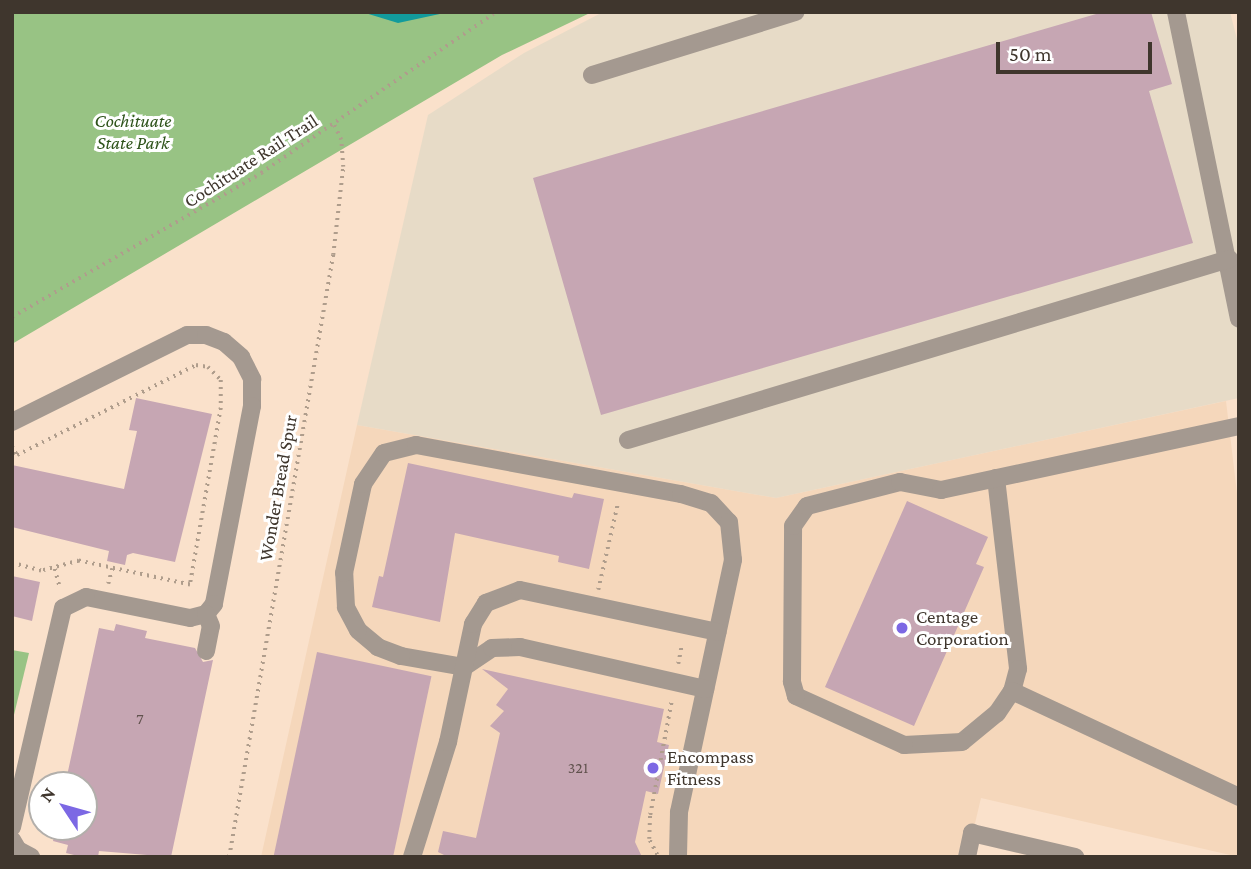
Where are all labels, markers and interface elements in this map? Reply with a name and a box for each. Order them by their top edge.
scale bar [999,28,1155,72]
text: 50 m [1009,42,1052,66]
street label: Cochituate Rail Trail [180,109,322,213]
park label: Cochituate State Park [95,110,171,154]
street label: Wonder Bread Spur [254,413,302,563]
place label: Centage Corporation [916,606,1009,650]
marker: Centage Corporation [894,620,910,636]
house number: 7 [136,709,144,729]
place label: Encompass Fitness [667,746,754,790]
house number: 321 [568,758,588,778]
marker: Encompass Fitness [645,760,661,776]
north arrow [28,771,98,841]
text: N [35,783,60,806]

